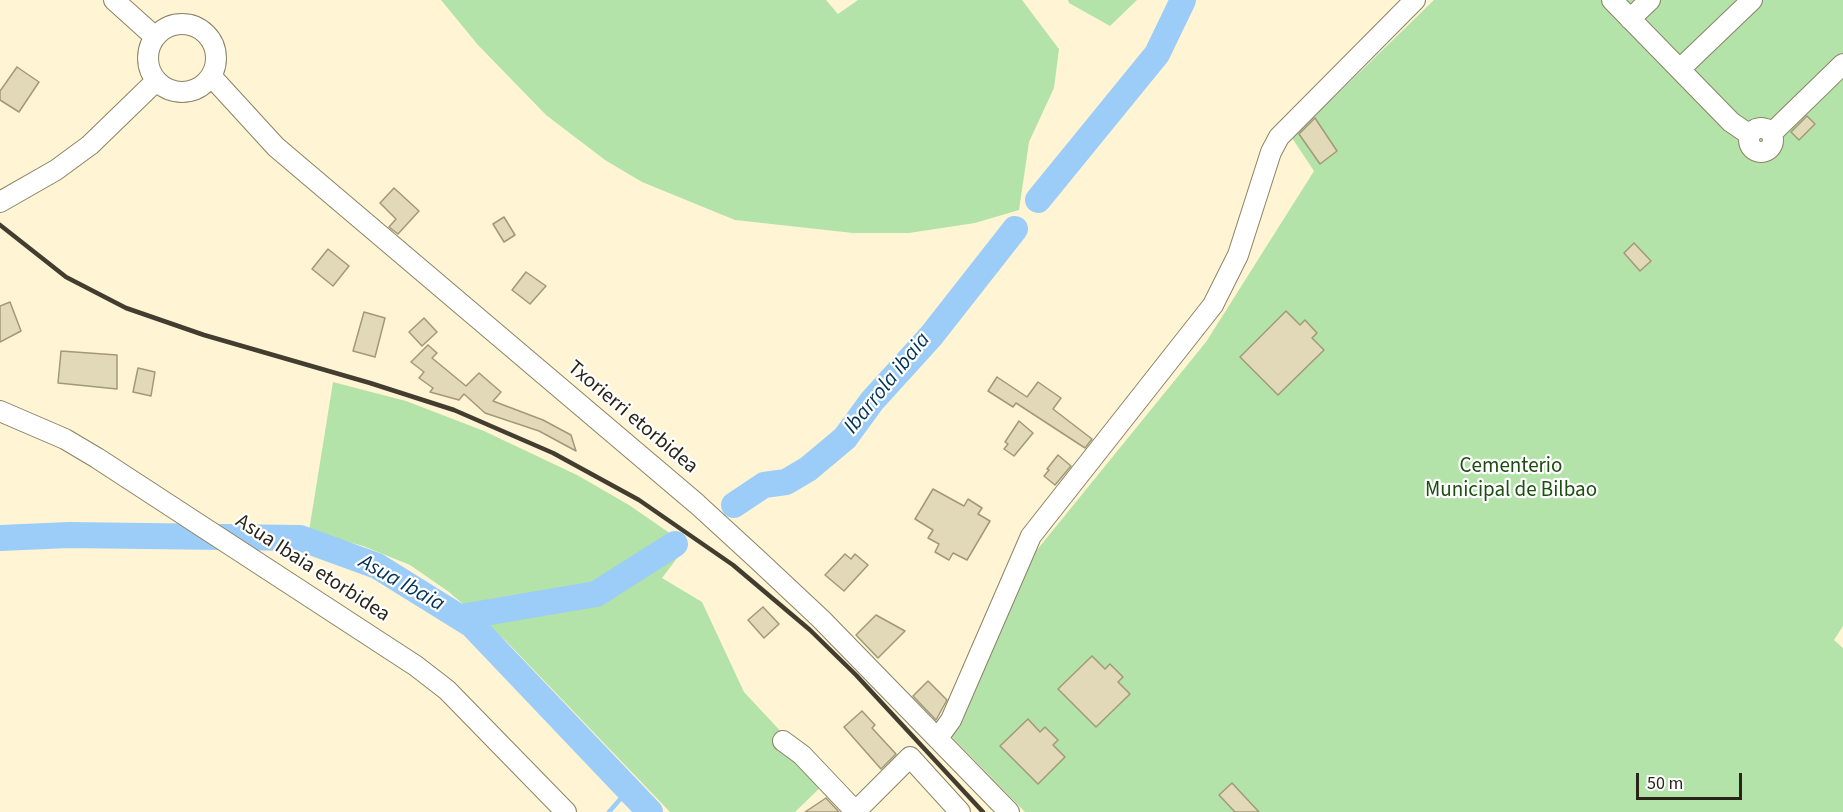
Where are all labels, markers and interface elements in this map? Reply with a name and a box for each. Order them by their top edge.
water label: Ibarrola ibaia [839,328,937,440]
street label: Txorierri etorbidea [562,356,702,480]
park label: Cementerio Municipal de Bilbao [1425,454,1597,504]
street label: Asua Ibaia etorbidea [230,510,394,628]
water label: Asua Ibaia [354,550,448,618]
scale bar [1639,761,1746,799]
text: 50 m [1647,771,1683,796]

